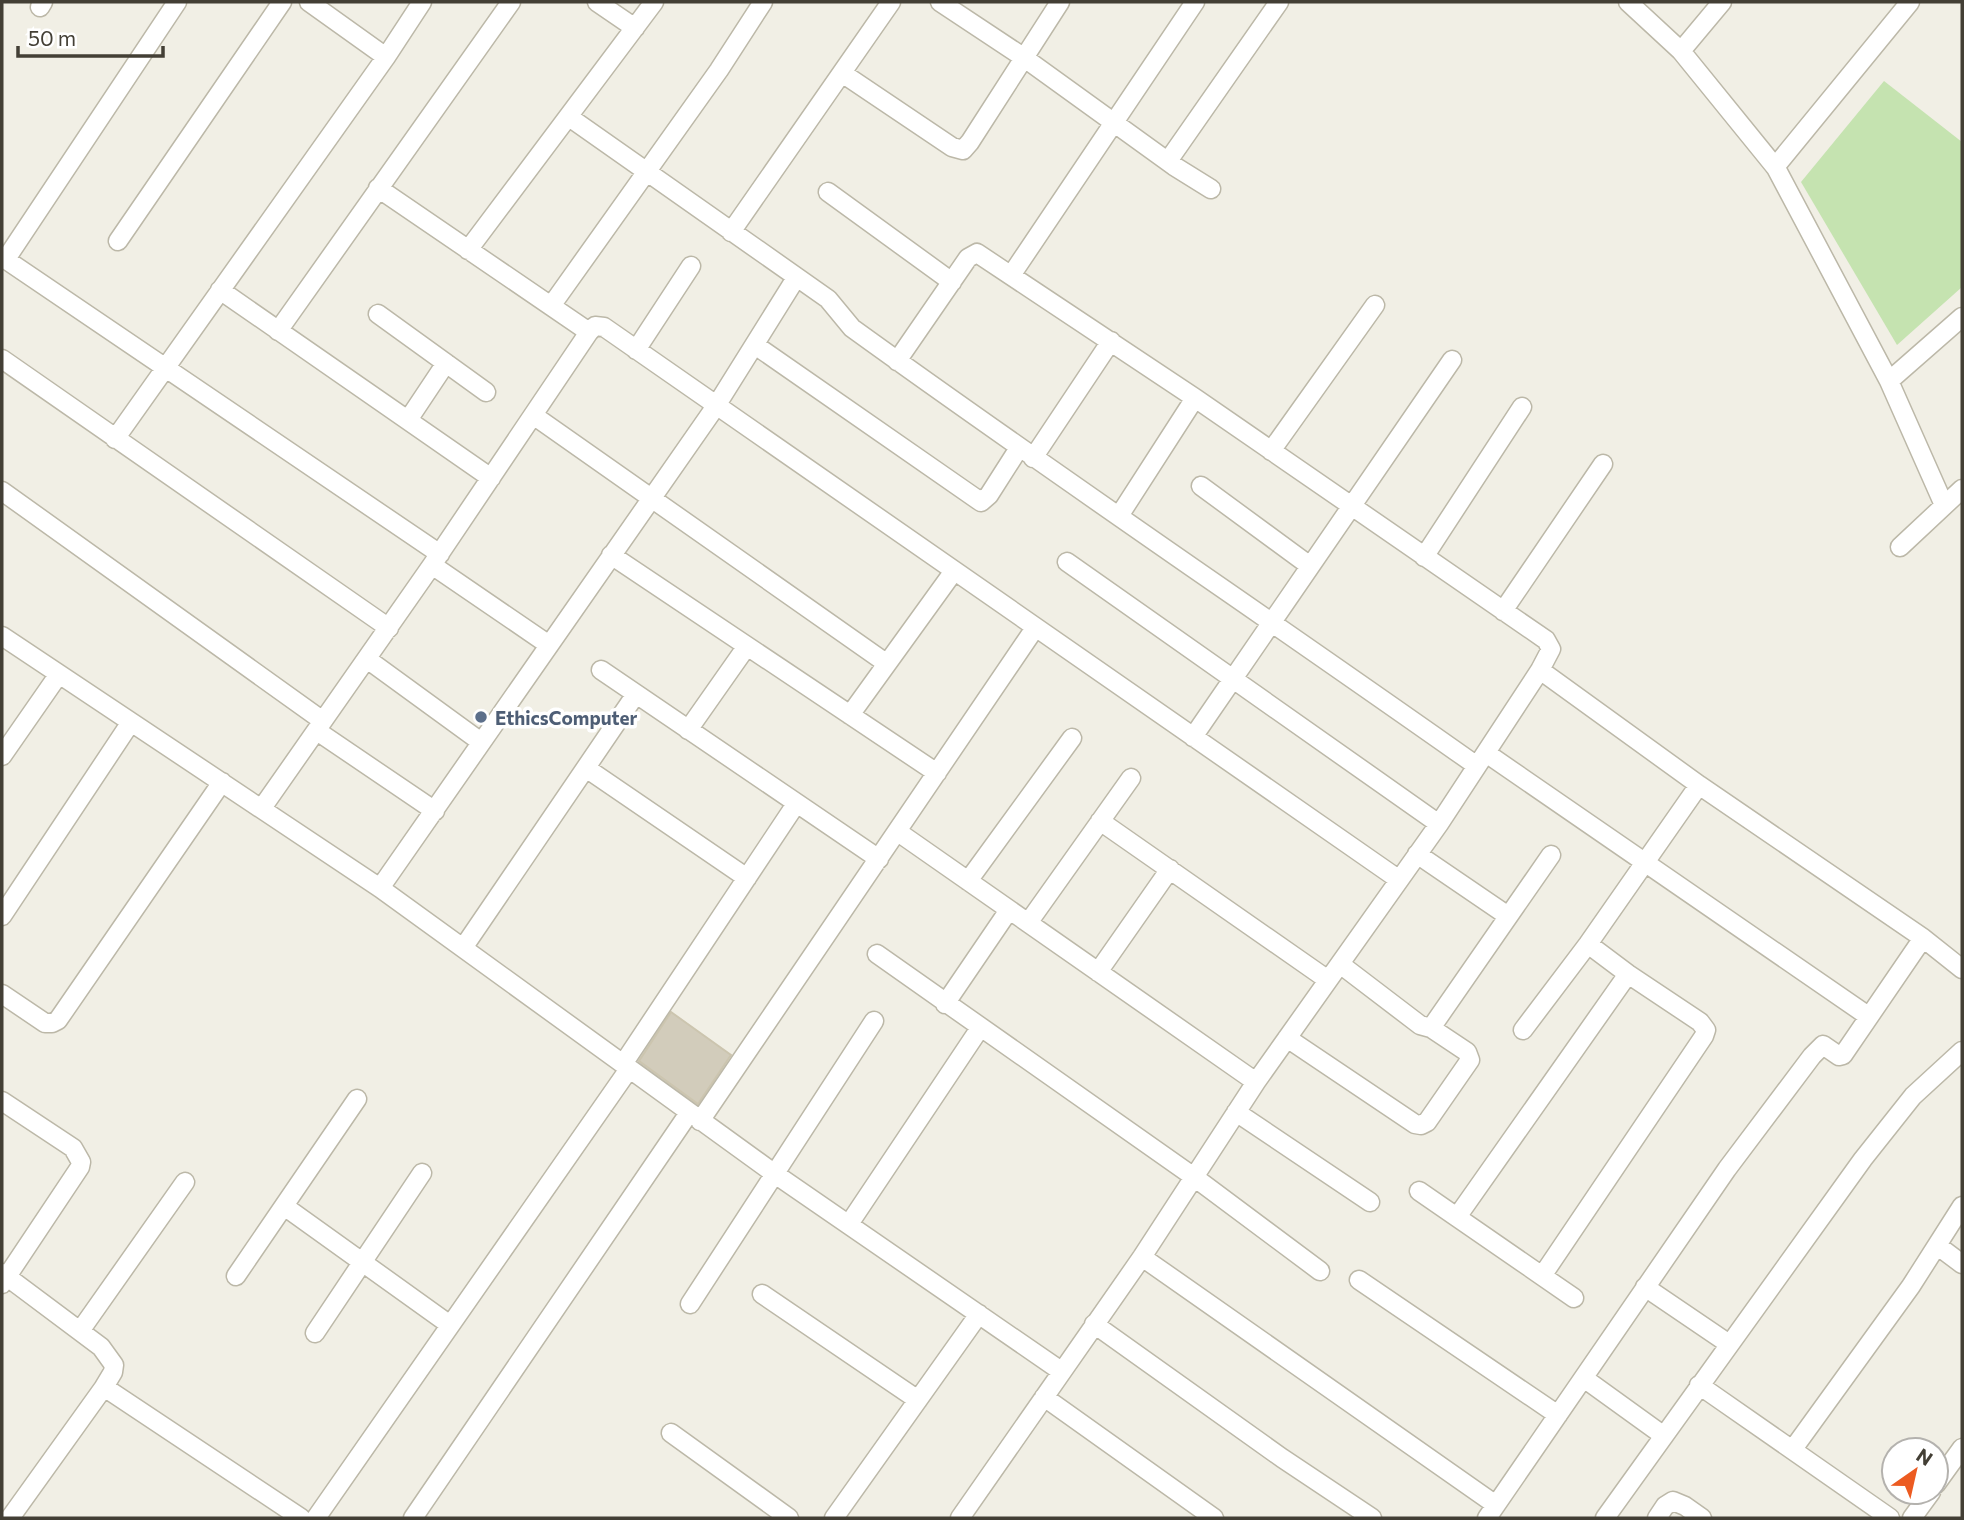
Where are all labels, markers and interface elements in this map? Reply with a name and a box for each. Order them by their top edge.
scale bar [18,14,163,58]
text: 50 m [28,25,76,50]
place label: EthicsComputer [495,706,637,729]
marker: EthicsComputer [473,709,489,725]
north arrow [1880,1436,1950,1506]
text: N [1912,1443,1937,1470]

